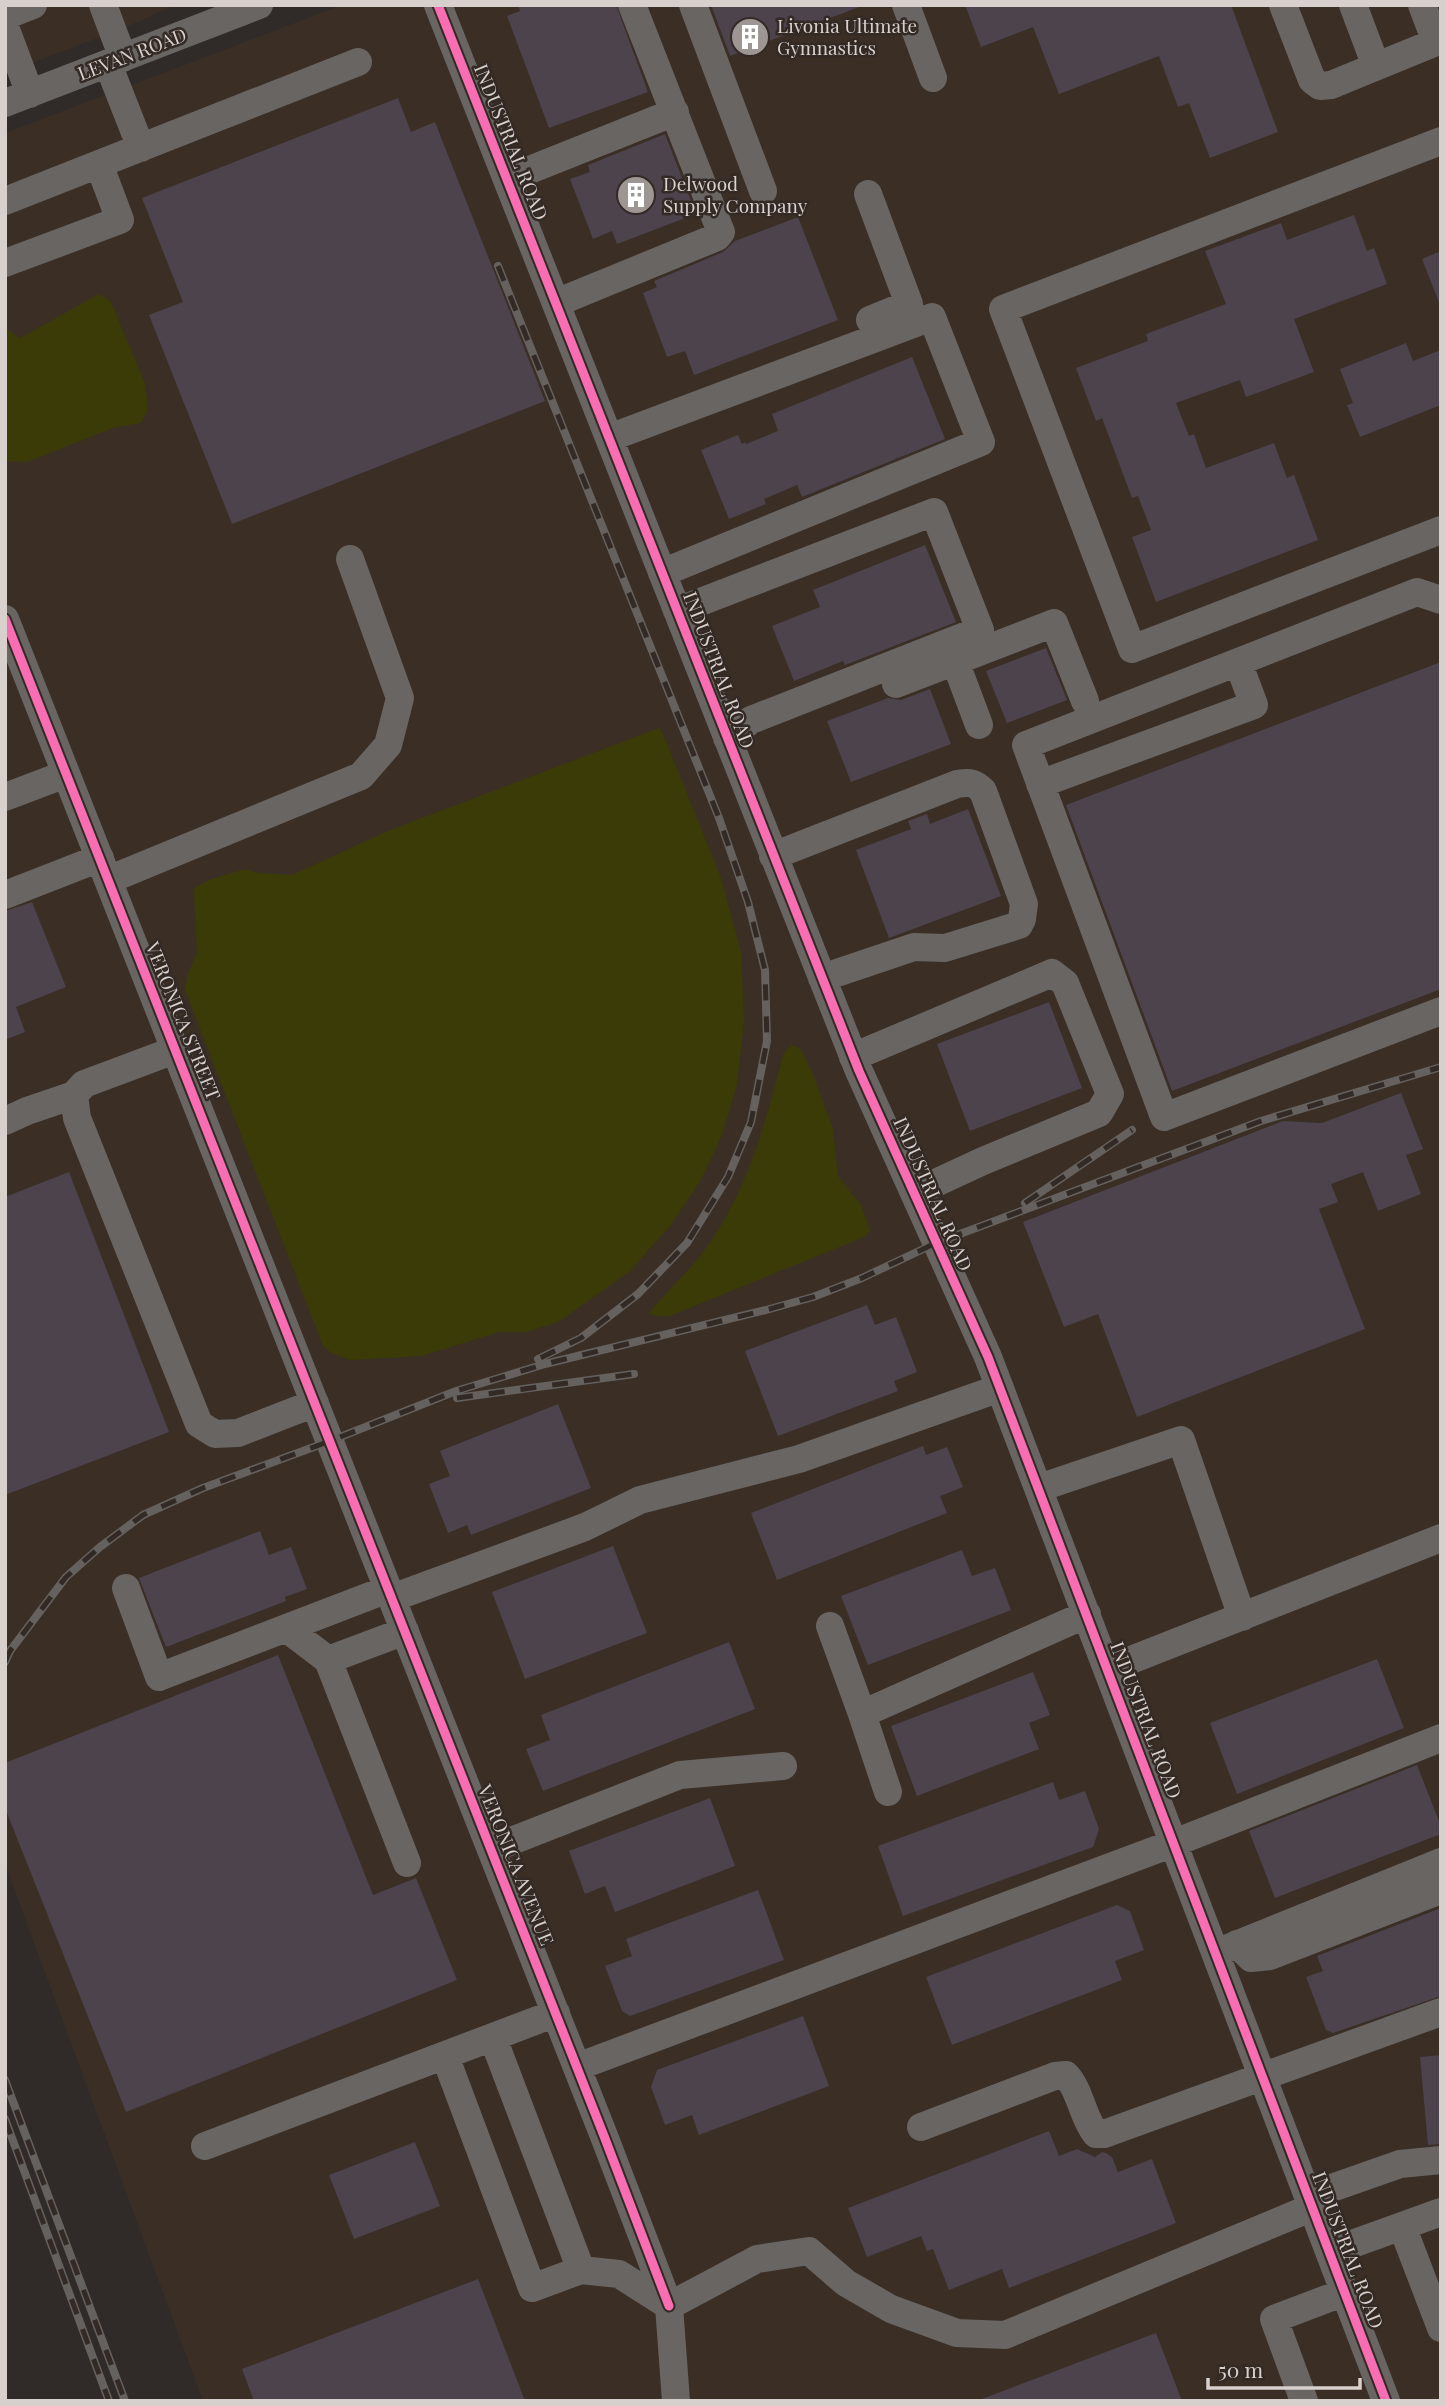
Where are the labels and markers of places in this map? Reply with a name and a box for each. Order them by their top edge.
place label: Livonia Ultimate Gymnastics [777,12,917,60]
building icon: Livonia Ultimate Gymnastics [729,16,771,58]
place label: Delwood Supply Company [663,170,808,218]
building icon: Delwood Supply Company [615,174,657,216]

